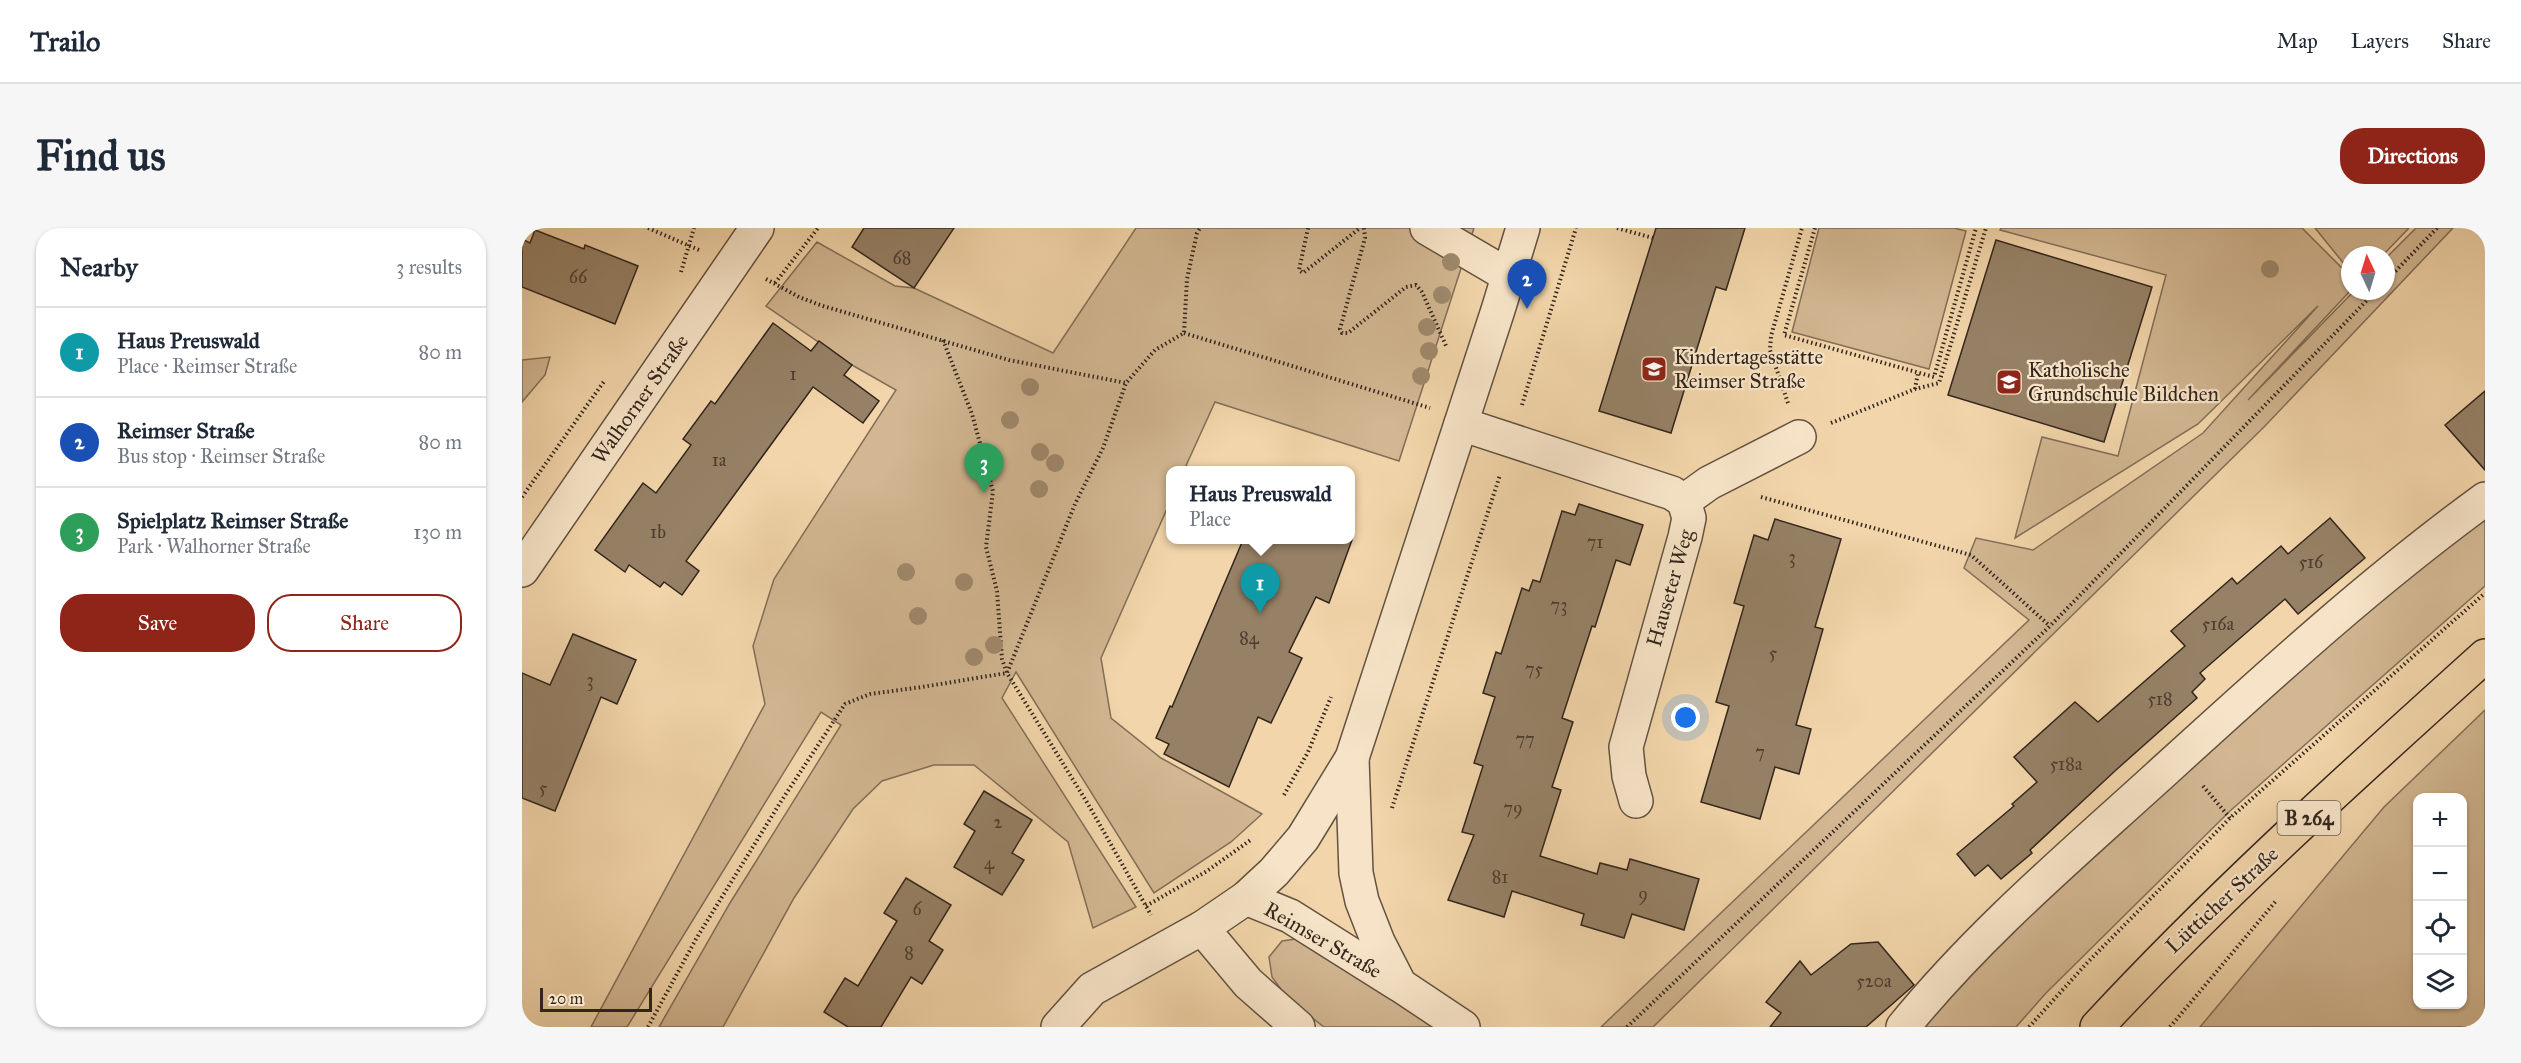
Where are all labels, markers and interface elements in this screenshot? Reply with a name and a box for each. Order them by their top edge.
text: Trailo [30,24,100,59]
text: Map [2277,28,2318,54]
text: Layers [2351,28,2409,54]
text: Share [2442,28,2491,54]
button: Directions [2340,128,2485,184]
text: Find us [36,130,166,182]
north arrow [2341,246,2395,300]
house number: 68 [893,247,911,269]
text: Nearby [60,251,138,283]
text: 3 results [396,255,462,279]
pin: 2 [1508,260,1546,309]
house number: 66 [569,266,588,288]
text: Haus Preuswald [117,327,260,354]
street label: Walhorner Straße [586,329,694,469]
text: 1 [76,340,83,364]
text: 80 m [419,340,462,364]
place label: Kindertagesstätte Reimser Straße [1674,344,1824,394]
text: Place · Reimser Straße [117,354,297,378]
school or university icon: Kindertagesstätte Reimser Straße [1639,354,1669,384]
place label: Katholische Grundschule Bildchen [2028,357,2219,407]
house number: 1 [789,363,797,385]
school or university icon: Katholische Grundschule Bildchen [1994,367,2024,397]
text: Reimser Straße [117,417,255,444]
text: 2 [75,430,84,454]
text: 80 m [419,430,462,454]
text: Bus stop · Reimser Straße [117,444,325,468]
pin: 3 [964,444,1004,493]
house number: 1a [712,449,727,471]
popup [1166,466,1355,544]
text: Haus Preuswald [1189,480,1332,507]
text: Spielplatz Reimser Straße [117,507,348,534]
text: Place [1189,507,1231,531]
text: 3 [76,520,84,544]
text: 130 m [413,520,462,544]
house number: 1b [650,521,666,543]
street label: Hauseter Weg [1641,526,1699,650]
house number: 71 [1587,531,1603,553]
text: Park · Walhorner Straße [117,534,311,558]
house number: 3 [1788,546,1796,568]
house number: 516 [2299,551,2324,573]
pin: 1 [1240,564,1280,613]
button: Save [60,594,255,652]
button: Share [267,594,462,652]
house number: 73 [1551,594,1567,616]
house number: 516a [2202,613,2235,635]
house number: 84 [1239,627,1260,649]
house number: 5 [1769,642,1778,664]
house number: 75 [1525,658,1544,680]
house number: 3 [586,669,594,691]
house number: 518 [2147,688,2173,710]
your location [1671,703,1700,732]
house number: 77 [1515,728,1535,750]
house number: 7 [1755,741,1765,763]
house number: 518a [2050,753,2083,775]
house number: 5 [539,777,548,799]
map controls [2413,793,2467,1009]
button: + [2413,793,2467,847]
house number: 79 [1503,797,1523,819]
road number: B 264 [2278,801,2340,835]
house number: 2 [994,811,1003,833]
street label: Lütticher Straße [2160,841,2284,959]
button: − [2413,847,2467,901]
house number: 4 [984,852,995,874]
house number: 81 [1492,866,1508,888]
house number: 9 [1638,883,1648,905]
street label: Reimser Straße [1260,896,1387,984]
house number: 6 [912,898,922,920]
button: locate [2413,901,2467,955]
house number: 8 [904,942,914,964]
button: layers [2413,955,2467,1009]
house number: 520a [1856,970,1892,992]
scale bar [540,985,652,1012]
text: 20 m [549,989,583,1008]

